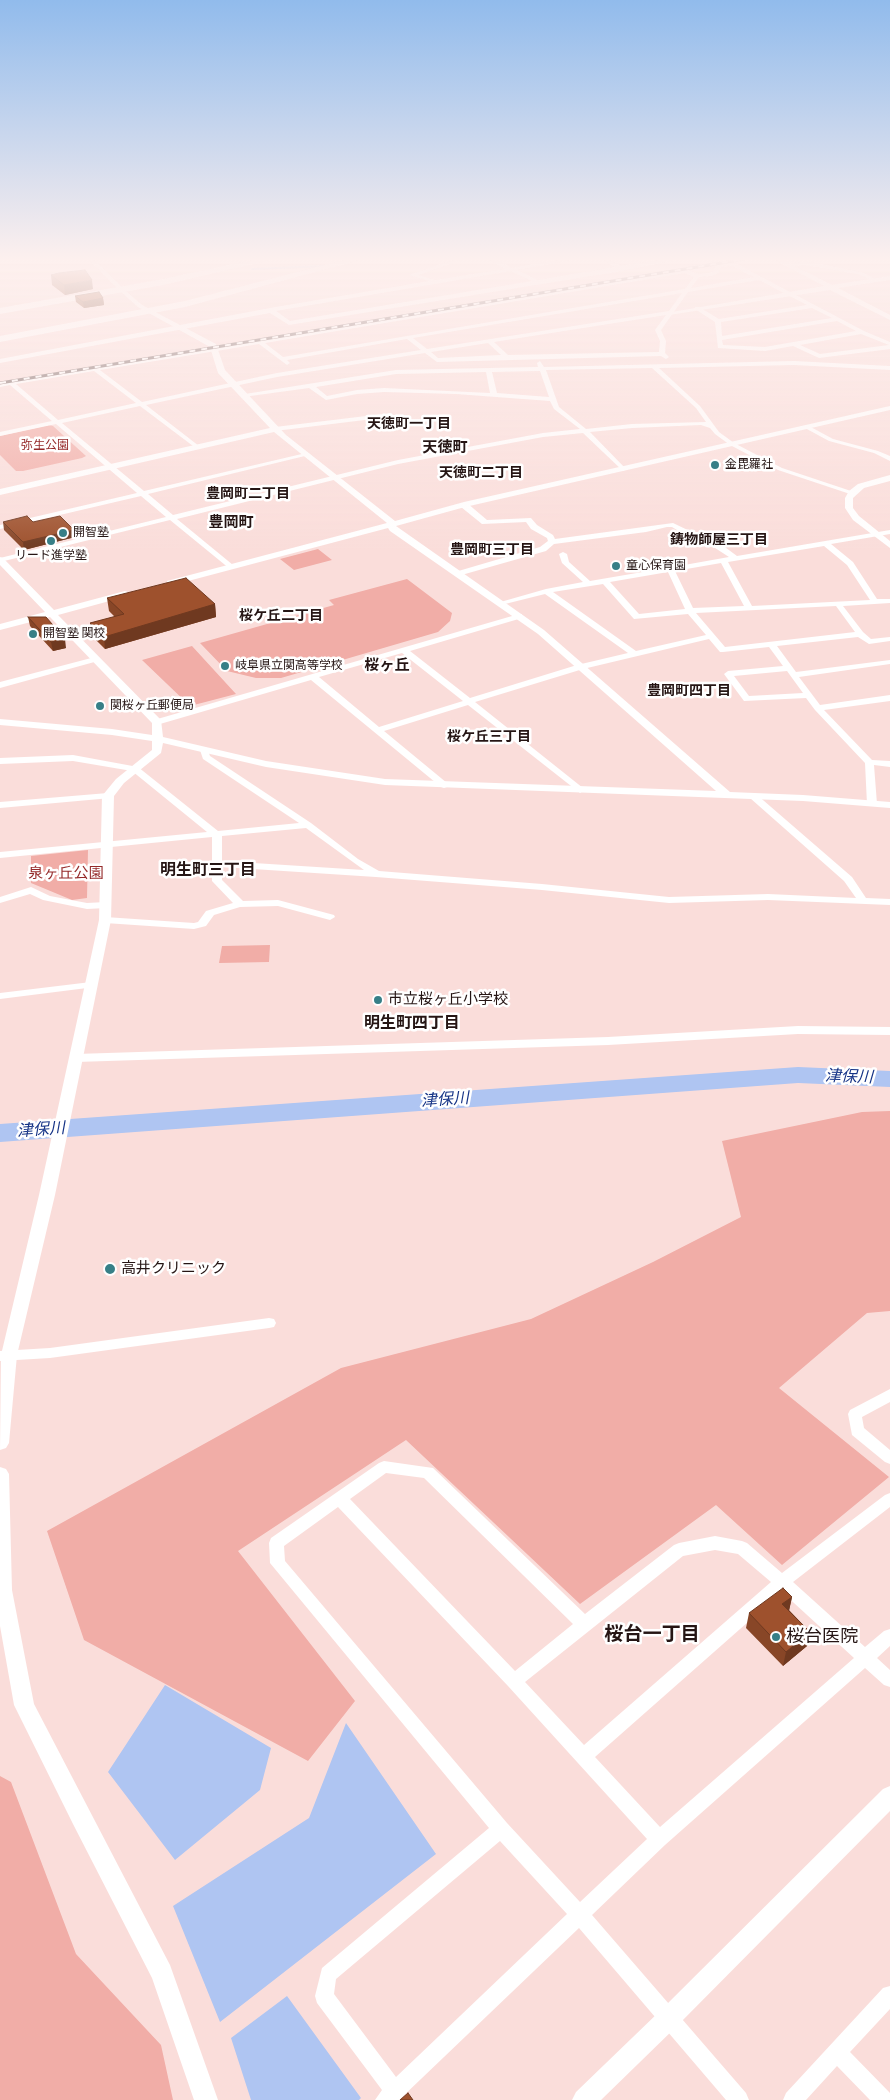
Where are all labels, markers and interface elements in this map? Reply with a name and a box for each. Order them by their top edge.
district label: 天徳町一丁目 [367,416,451,432]
park label: 弥生公園 [21,439,69,453]
district label: 天徳町 [423,439,467,457]
place label: 金毘羅社 [725,458,773,472]
marker: 金毘羅社 [709,459,721,471]
district label: 天徳町二丁目 [439,465,523,481]
district label: 豊岡町二丁目 [206,486,290,502]
district label: 豊岡町 [209,514,253,532]
place label: 開智塾 [73,526,109,540]
marker: 開智塾 [57,527,69,539]
district label: 鋳物師屋三丁目 [670,532,768,548]
marker: リード進学塾 [45,535,57,547]
district label: 豊岡町三丁目 [450,542,534,558]
place label: リード進学塾 [15,549,87,563]
place label: 童心保育園 [626,559,686,573]
marker: 童心保育園 [610,560,622,572]
district label: 桜ケ丘二丁目 [239,608,323,624]
place label: 開智塾 関校 [43,627,105,641]
marker: 開智塾 関校 [27,628,39,640]
district label: 桜ヶ丘 [365,657,409,675]
place label: 岐阜県立関高等学校 [235,659,343,673]
marker: 岐阜県立関高等学校 [219,660,231,672]
district label: 豊岡町四丁目 [647,683,731,699]
place label: 関桜ヶ丘郵便局 [110,699,194,713]
marker: 関桜ヶ丘郵便局 [94,700,106,712]
district label: 桜ケ丘三丁目 [447,729,531,745]
district label: 明生町三丁目 [160,861,256,881]
park label: 泉ヶ丘公園 [29,865,103,883]
place label: 市立桜ヶ丘小学校 [388,991,508,1009]
marker: 市立桜ヶ丘小学校 [372,994,384,1006]
district label: 明生町四丁目 [364,1014,460,1034]
water label: 津保川 [825,1067,873,1087]
water label: 津保川 [420,1089,470,1111]
water label: 津保川 [16,1119,66,1141]
place label: 高井クリニック [121,1260,226,1278]
marker: 高井クリニック [103,1262,117,1276]
district label: 桜台一丁目 [605,1624,699,1646]
place label: 桜台医院 [786,1626,858,1648]
marker: 桜台医院 [770,1631,782,1643]

